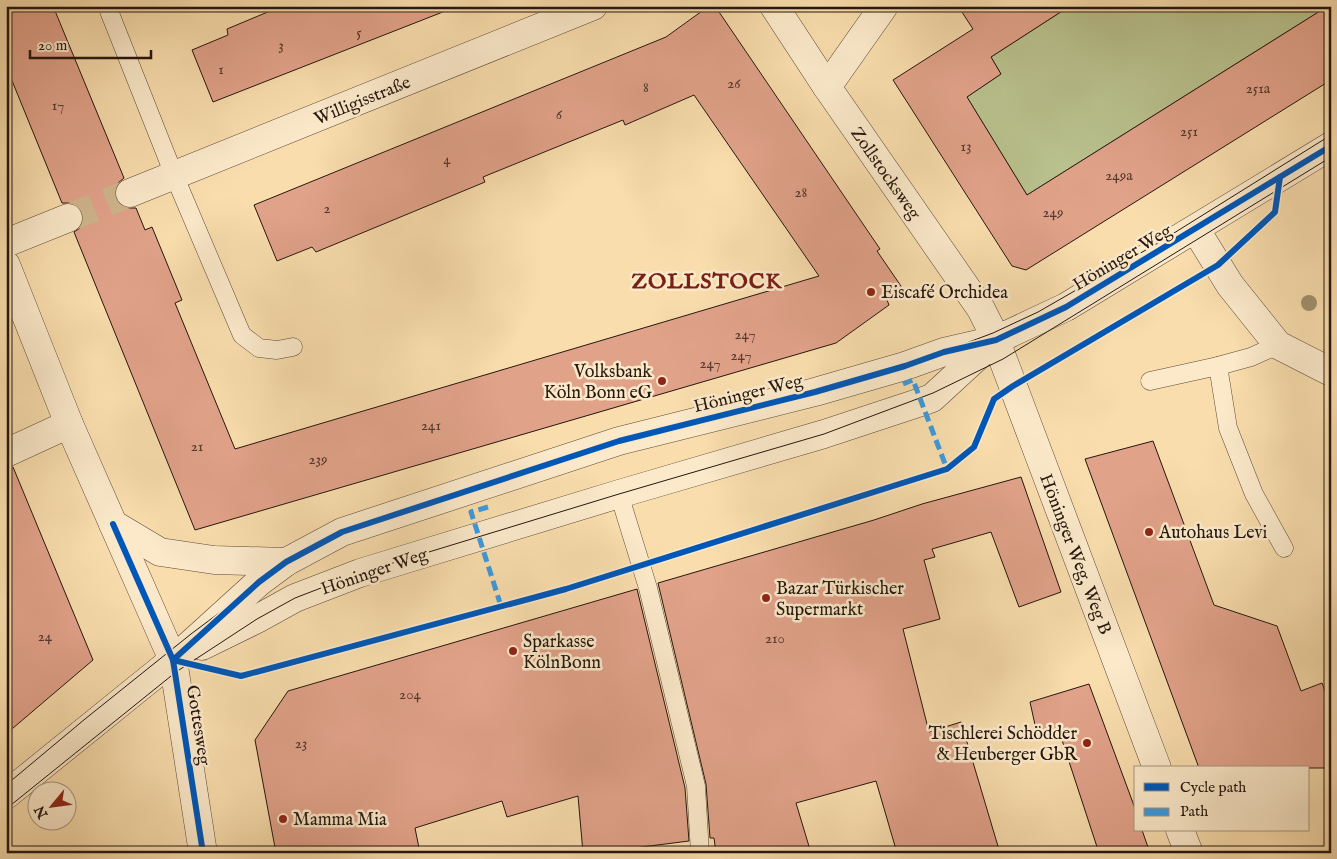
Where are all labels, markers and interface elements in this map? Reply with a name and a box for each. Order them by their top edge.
house number: 5 [356,23,362,42]
scale bar [30,28,151,60]
text: 20 m [38,36,68,55]
house number: 3 [278,36,284,55]
house number: 1 [218,60,224,79]
street label: Willigisstraße [311,72,414,131]
house number: 26 [727,74,741,93]
house number: 8 [643,78,649,97]
house number: 251a [1246,79,1271,98]
house number: 17 [52,96,64,115]
house number: 6 [556,105,563,124]
house number: 251 [1180,122,1198,141]
street label: Zollstocksweg [844,123,925,225]
house number: 13 [960,137,972,156]
house number: 4 [443,150,451,169]
house number: 249a [1105,166,1133,185]
house number: 28 [795,183,808,202]
house number: 2 [323,199,331,218]
house number: 249 [1043,203,1063,222]
street label: Höninger Weg [1069,220,1177,297]
district label: ZOLLSTOCK [632,268,783,296]
place label: Eiscafé Orchidea [881,282,1008,305]
marker: Eiscafé Orchidea [865,286,877,298]
house number: 247 [735,325,755,344]
house number: 247 [731,346,751,365]
house number: 247 [700,354,720,373]
place label: Volksbank Köln Bonn eG [544,361,653,405]
street label: Höninger Weg [691,370,806,419]
marker: Volksbank Köln Bonn eG [656,375,668,387]
house number: 241 [421,416,441,435]
house number: 21 [191,437,203,456]
house number: 239 [308,450,328,469]
street label: Höninger Weg, Weg B [1033,471,1116,638]
place label: Autohaus Levi [1158,522,1267,545]
marker: Autohaus Levi [1143,526,1155,538]
street label: Höninger Weg [318,543,431,601]
place label: Bazar Türkischer Supermarkt [776,578,904,622]
marker: Bazar Türkischer Supermarkt [760,592,772,604]
house number: 24 [38,627,53,646]
house number: 210 [765,629,785,648]
place label: Sparkasse KölnBonn [523,631,601,675]
marker: Sparkasse KölnBonn [507,645,519,657]
street label: Gottesweg [180,684,215,767]
house number: 204 [399,685,422,704]
place label: Tischlerei Schödder & Heuberger GbR [928,723,1078,767]
house number: 23 [295,734,307,753]
marker: Tischlerei Schödder & Heuberger GbR [1081,737,1093,749]
legend [1134,766,1310,832]
text: Cycle path [1180,778,1246,797]
north arrow [28,782,78,832]
text: N [31,802,53,822]
text: Path [1180,802,1208,821]
place label: Mamma Mia [293,809,387,832]
marker: Mamma Mia [277,813,289,825]

